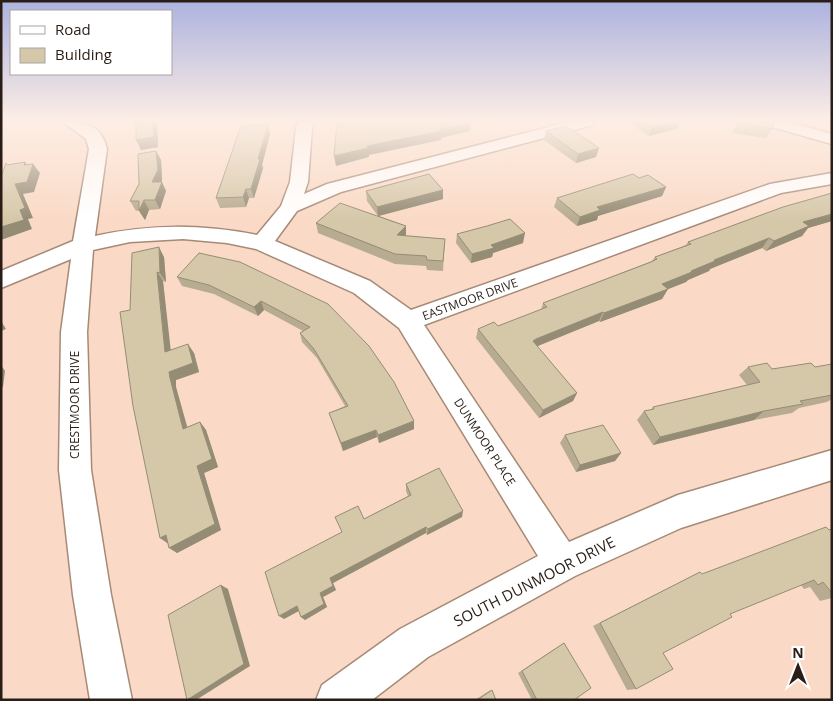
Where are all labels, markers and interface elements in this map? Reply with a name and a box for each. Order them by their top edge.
legend [10,10,172,75]
text: Road [55,19,91,39]
text: Building [55,44,112,64]
street label: EASTMOOR DRIVE [420,274,520,324]
street label: CRESTMOOR DRIVE [66,351,83,459]
street label: DUNMOOR PLACE [450,395,520,489]
street label: SOUTH DUNMOOR DRIVE [450,532,618,630]
north arrow [773,641,823,691]
text: N [792,643,804,662]

